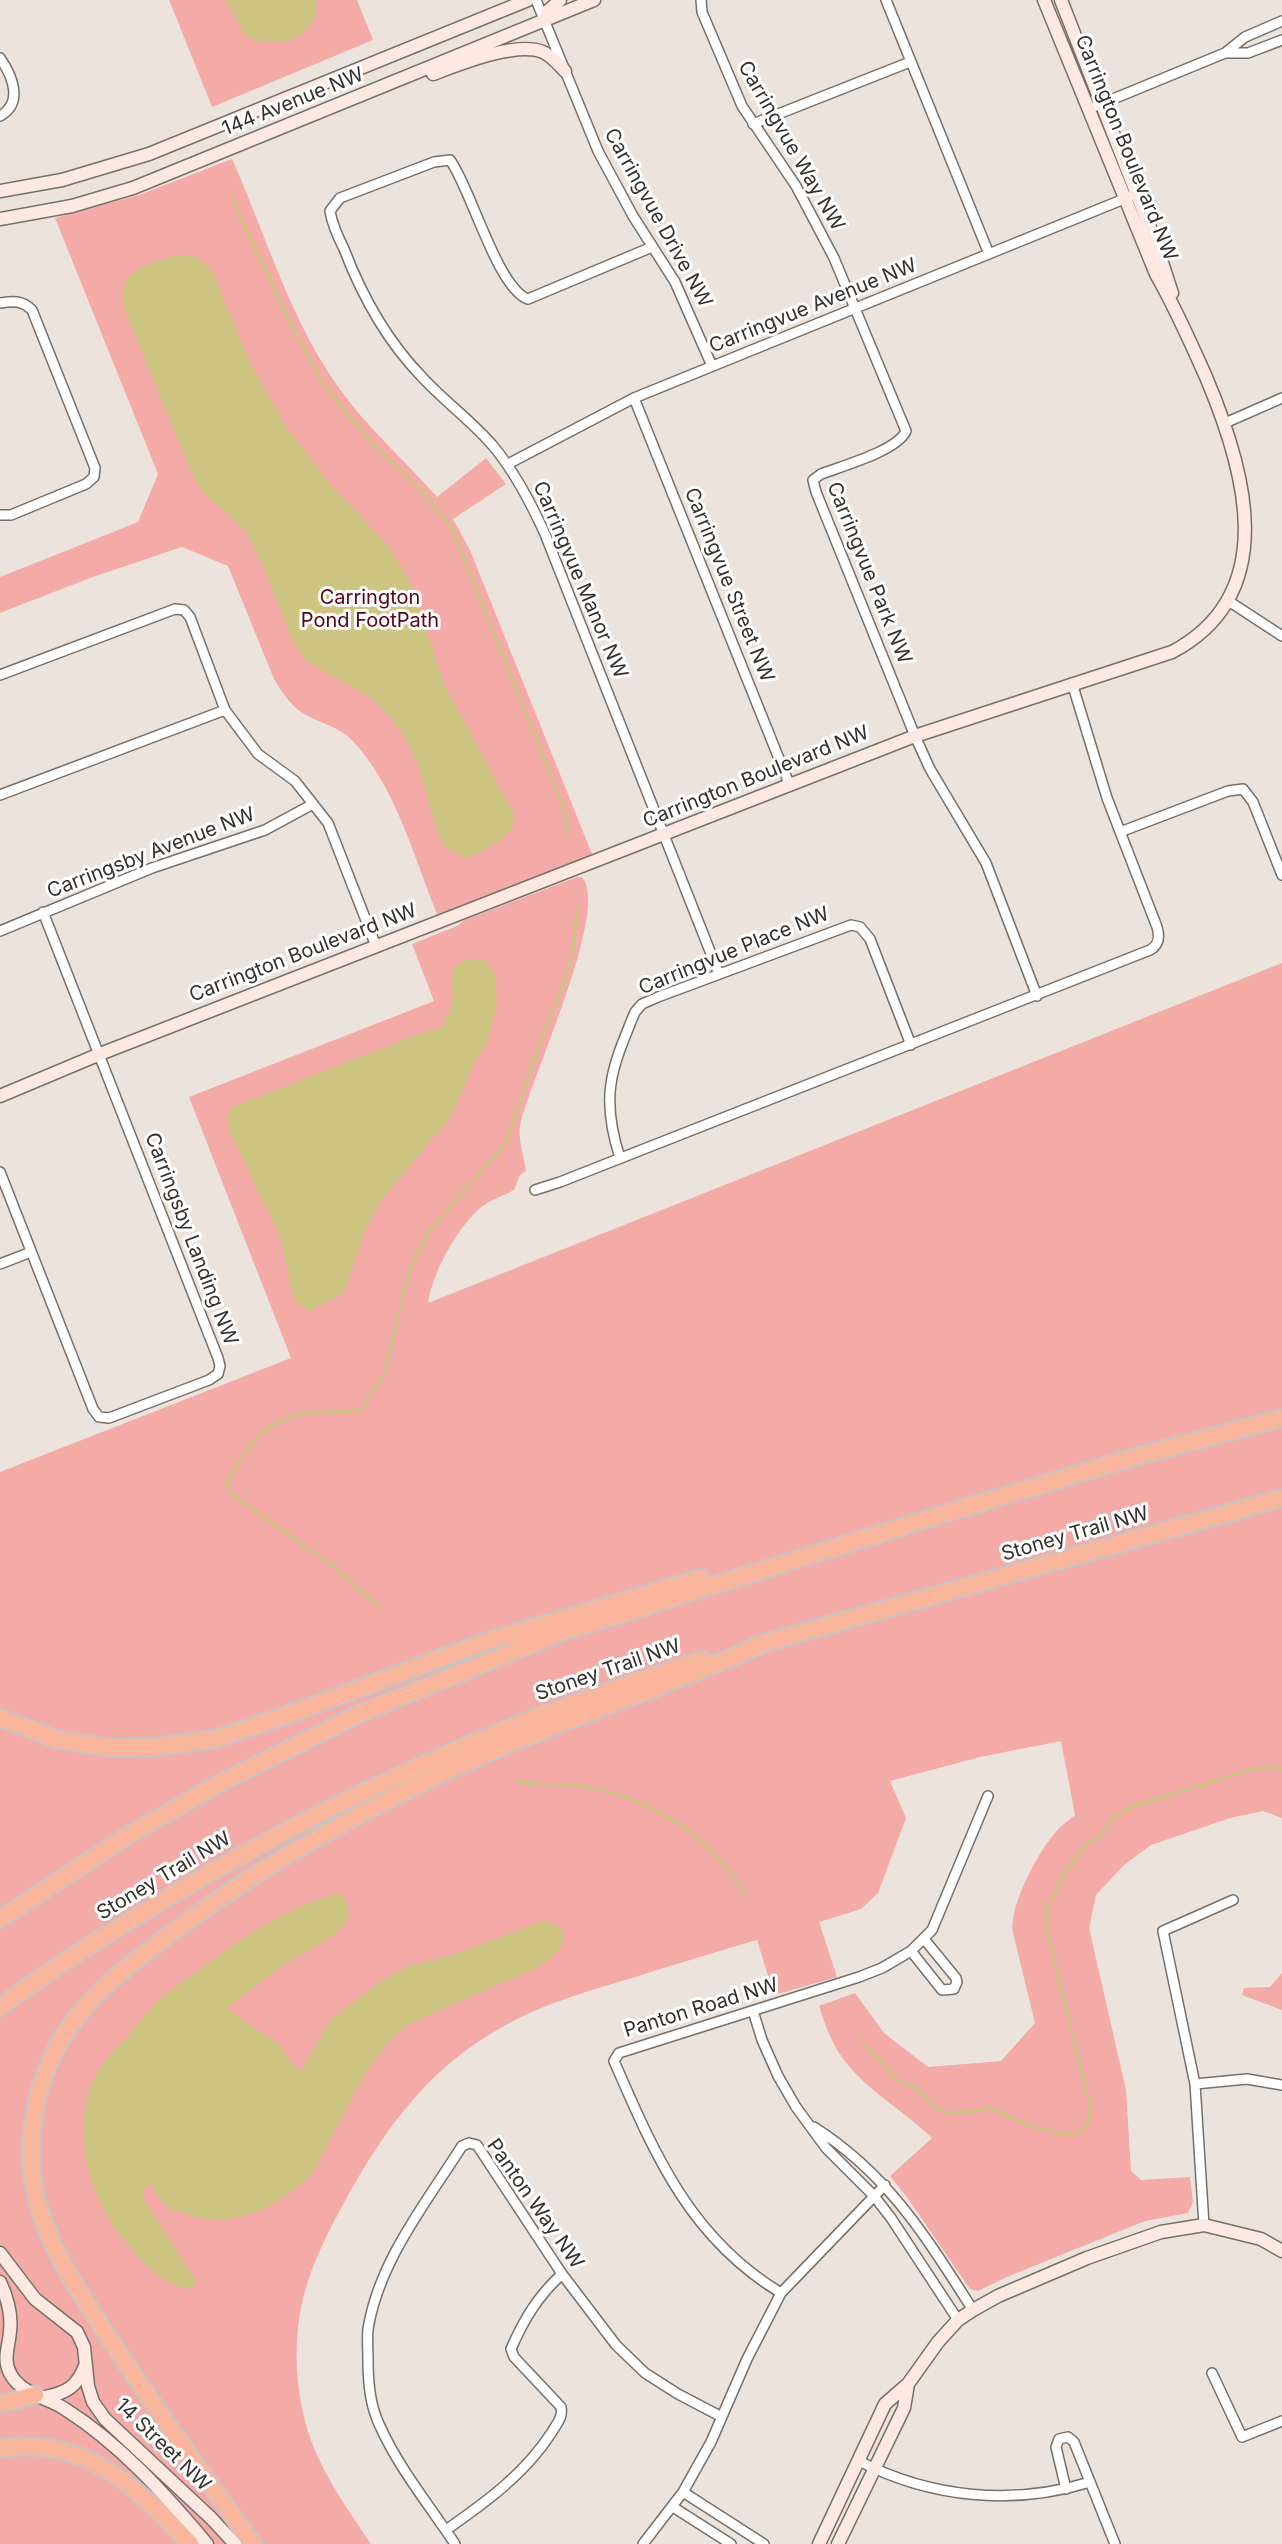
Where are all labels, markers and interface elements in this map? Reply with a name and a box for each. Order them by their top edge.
street label: Carrington Boulevard NW [1070,32,1182,264]
street label: Carringvue Way NW [733,57,849,235]
street label: 144 Avenue NW [219,63,367,141]
street label: Carringvue Drive NW [599,124,717,312]
street label: Carringvue Avenue NW [706,253,920,359]
street label: Carringvue Manor NW [528,478,632,682]
street label: Carringvue Park NW [822,479,916,667]
street label: Carringvue Street NW [679,484,779,686]
park label: Carrington Pond FootPath [301,586,439,633]
street label: Carrington Boulevard NW [640,721,872,833]
street label: Carringsby Avenue NW [44,802,258,904]
street label: Carrington Boulevard NW [186,899,420,1007]
street label: Carringvue Place NW [635,902,833,1000]
street label: Carringsby Landing NW [139,1129,243,1349]
street label: Stoney Trail NW [999,1502,1151,1566]
street label: Stoney Trail NW [532,1634,684,1706]
street label: Stoney Trail NW [93,1827,235,1925]
street label: Panton Road NW [621,1973,781,2043]
street label: Panton Way NW [481,2135,589,2273]
street label: 14 Street NW [110,2393,216,2497]

